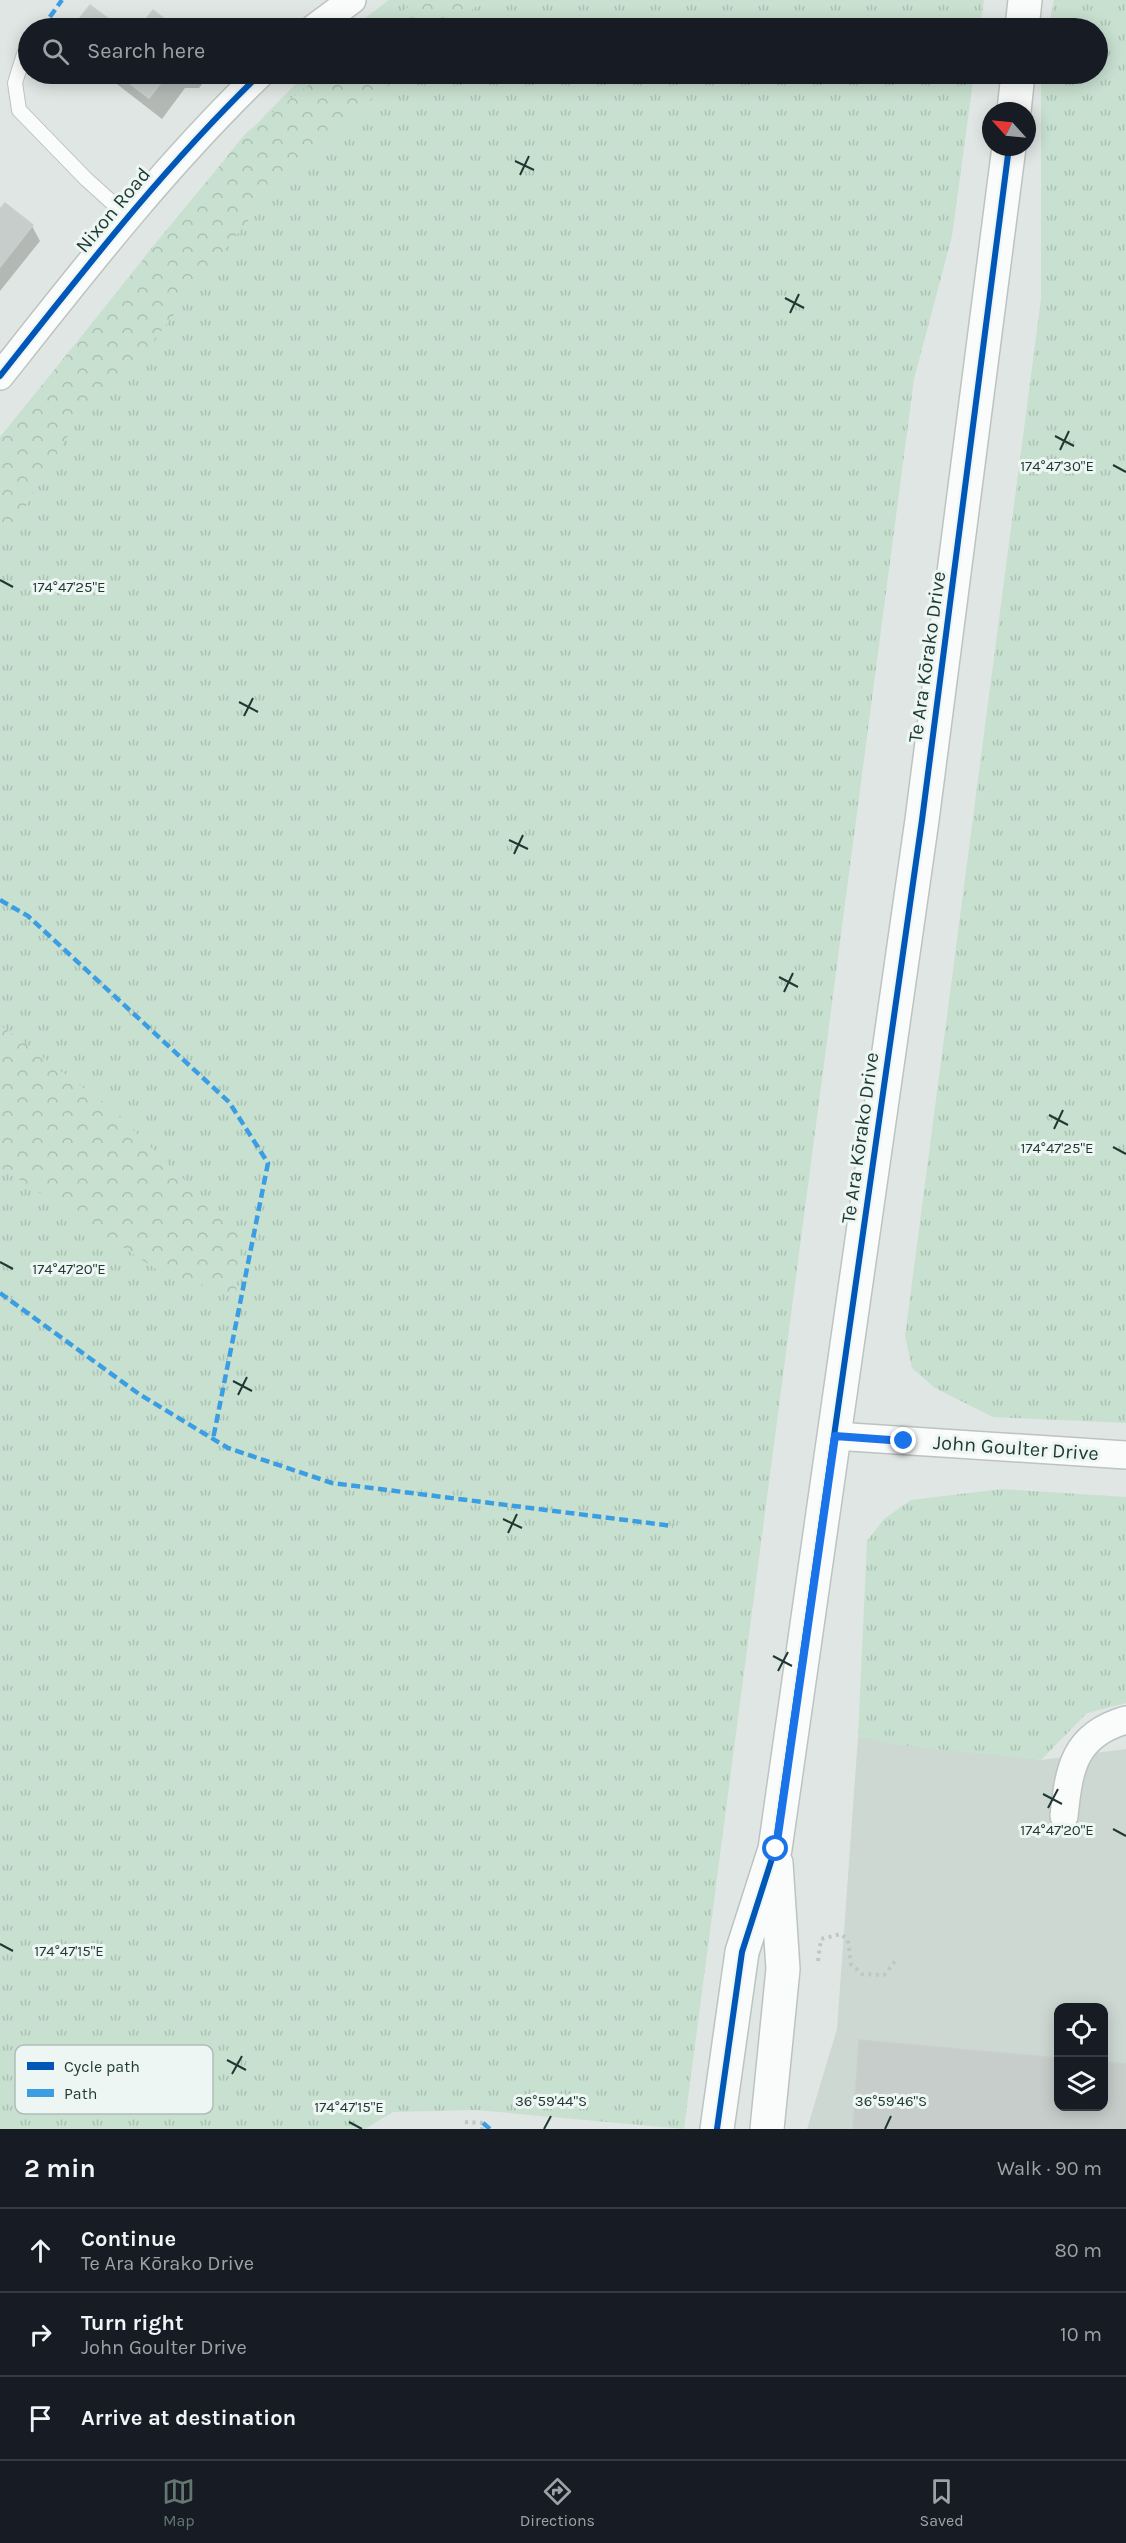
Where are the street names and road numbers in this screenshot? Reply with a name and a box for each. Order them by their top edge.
street label: Nixon Road [71,163,155,257]
street label: Te Ara Kōrako Drive [904,570,950,744]
street label: Te Ara Kōrako Drive [837,1051,883,1225]
street label: John Goulter Drive [932,1431,1100,1465]

